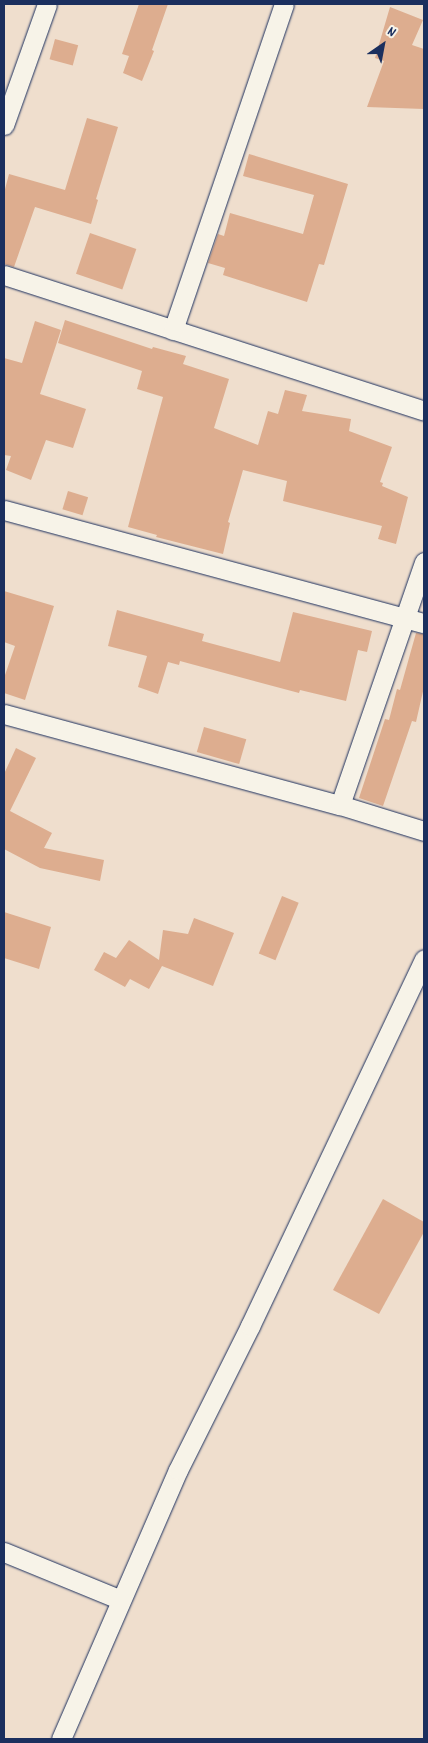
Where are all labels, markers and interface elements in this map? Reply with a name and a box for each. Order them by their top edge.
north arrow [358,20,408,70]
text: N [383,22,400,43]

